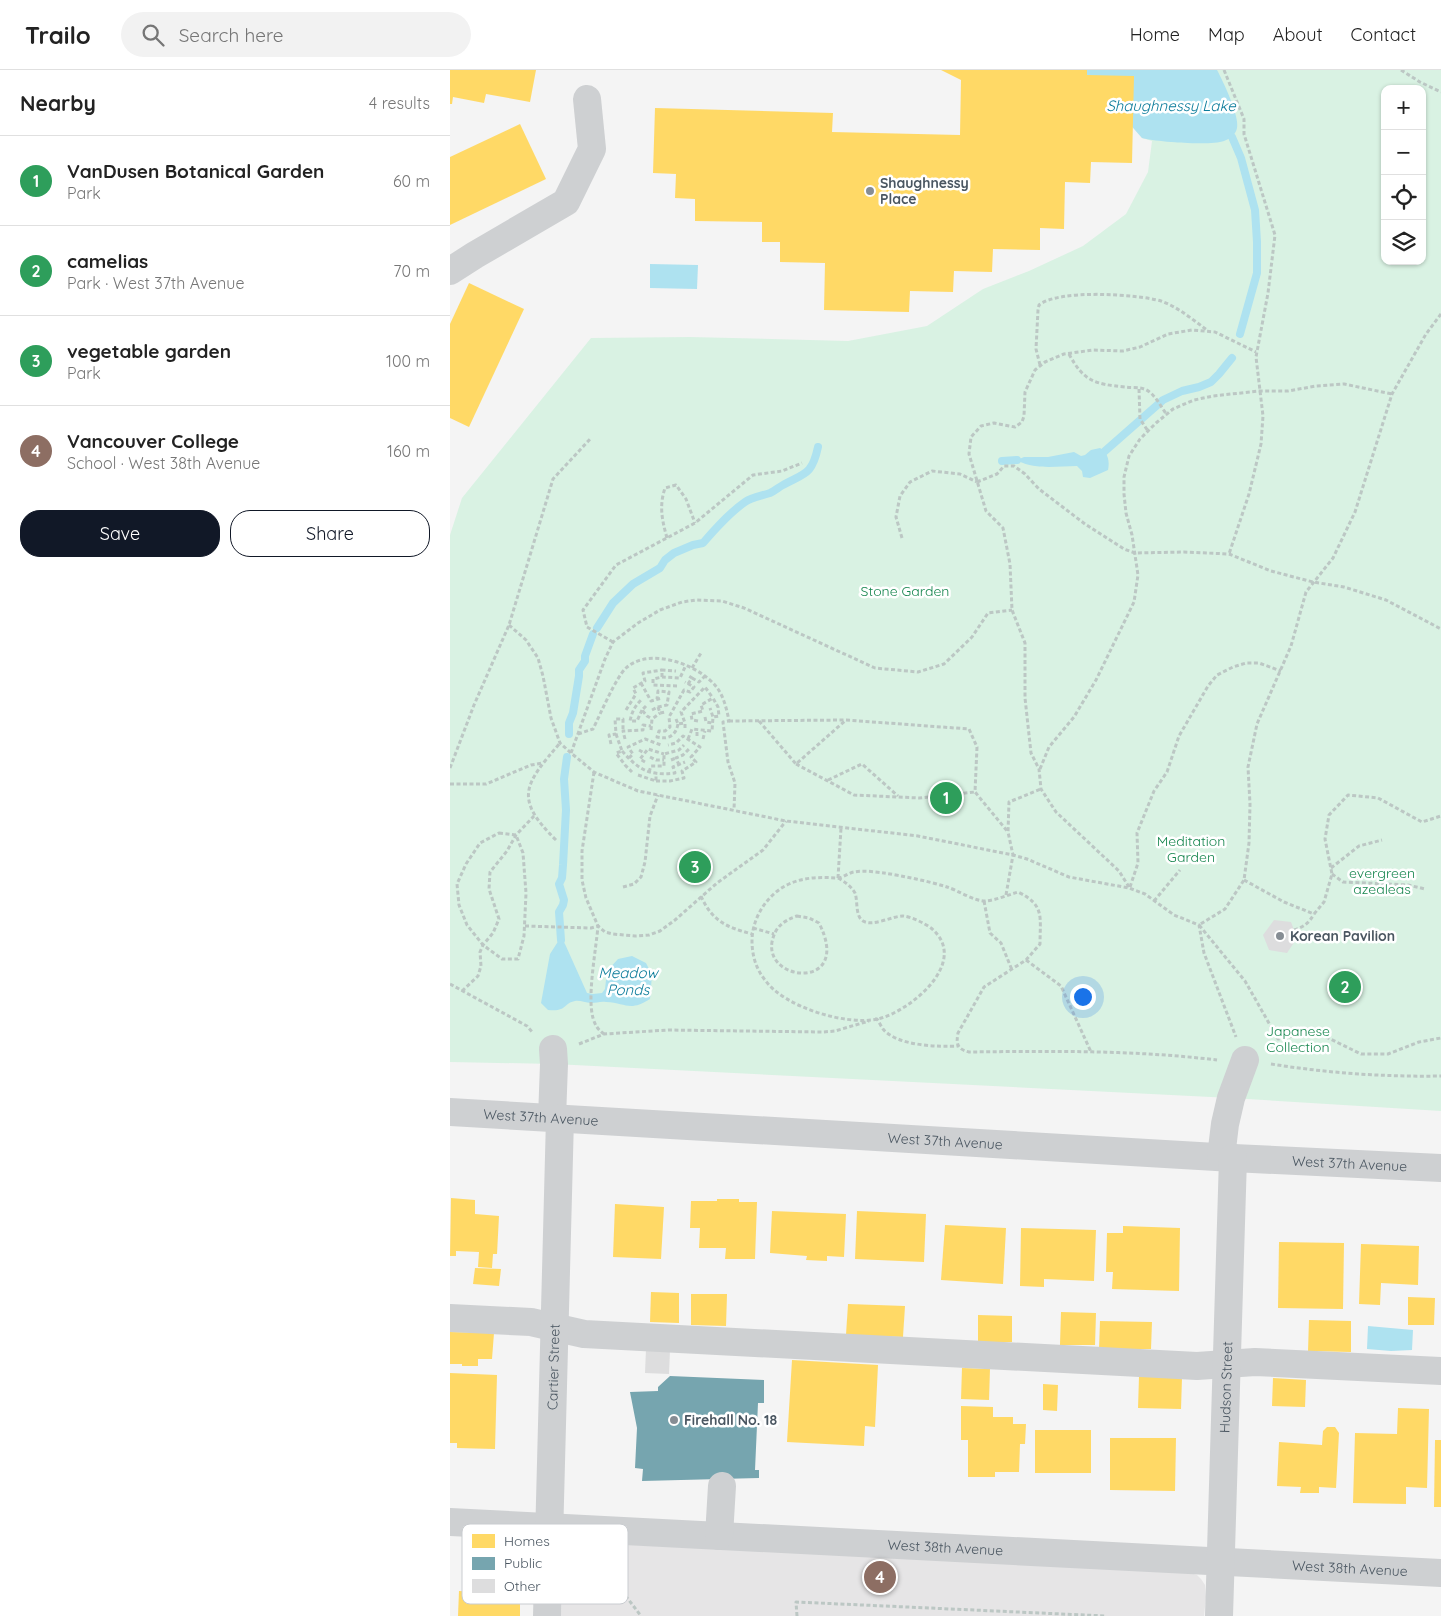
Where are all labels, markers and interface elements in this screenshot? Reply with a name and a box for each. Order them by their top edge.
search box [121,12,471,57]
text: Trailo [25,20,91,50]
icon: search [139,21,167,49]
text: Search here [179,23,284,47]
text: Home [1130,23,1180,46]
text: Map [1208,23,1245,46]
text: About [1273,23,1323,46]
text: Contact [1351,23,1416,46]
map controls [1381,85,1426,265]
button: + [1381,85,1426,130]
text: Nearby [20,90,96,116]
text: 4 results [369,93,430,113]
water label: Shaughnessy Lake [1106,96,1236,115]
button: − [1381,130,1426,175]
text: VanDusen Botanical Garden [67,159,324,183]
text: 1 [33,171,39,191]
text: 60 m [393,171,430,191]
place label: Shaughnessy Place [880,174,969,208]
button: locate [1381,175,1426,220]
text: Park [67,183,101,203]
marker: Shaughnessy Place [864,185,876,197]
button: layers [1381,220,1426,265]
text: camelias [67,249,148,273]
text: 2 [31,261,41,281]
text: 70 m [393,261,430,281]
text: Park · West 37th Avenue [67,273,244,293]
text: vegetable garden [67,339,231,363]
text: 3 [32,351,40,371]
text: 100 m [386,351,430,371]
text: Park [67,363,101,383]
text: Vancouver College [67,429,239,453]
text: 4 [31,441,41,461]
text: 160 m [387,441,430,461]
text: School · West 38th Avenue [67,453,260,473]
button: Save [20,510,220,557]
button: Share [230,510,430,557]
park label: Stone Garden [861,582,949,600]
pin: 1 [930,779,962,817]
park label: Meditation Garden [1157,832,1225,866]
pin: 3 [679,848,711,886]
park label: evergreen azealeas [1349,864,1415,898]
place label: Korean Pavilion [1290,927,1395,945]
marker: Korean Pavilion [1274,930,1286,942]
water label: Meadow Ponds [598,963,659,999]
pin: 2 [1329,968,1361,1006]
your location [1070,984,1096,1010]
park label: Japanese Collection [1266,1022,1330,1056]
street label: West 37th Avenue [483,1105,599,1130]
street label: West 37th Avenue [887,1129,1003,1153]
street label: West 37th Avenue [1291,1152,1408,1175]
street label: Cartier Street [543,1323,564,1410]
street label: Hudson Street [1216,1341,1236,1433]
place label: Firehall No. 18 [684,1411,778,1429]
marker: Firehall No. 18 [668,1414,680,1426]
legend [462,1524,628,1604]
text: Homes [504,1532,550,1550]
street label: West 38th Avenue [887,1536,1004,1559]
text: Public [504,1554,542,1572]
street label: West 38th Avenue [1292,1556,1408,1580]
pin: 4 [864,1558,896,1596]
text: Other [504,1577,541,1595]

